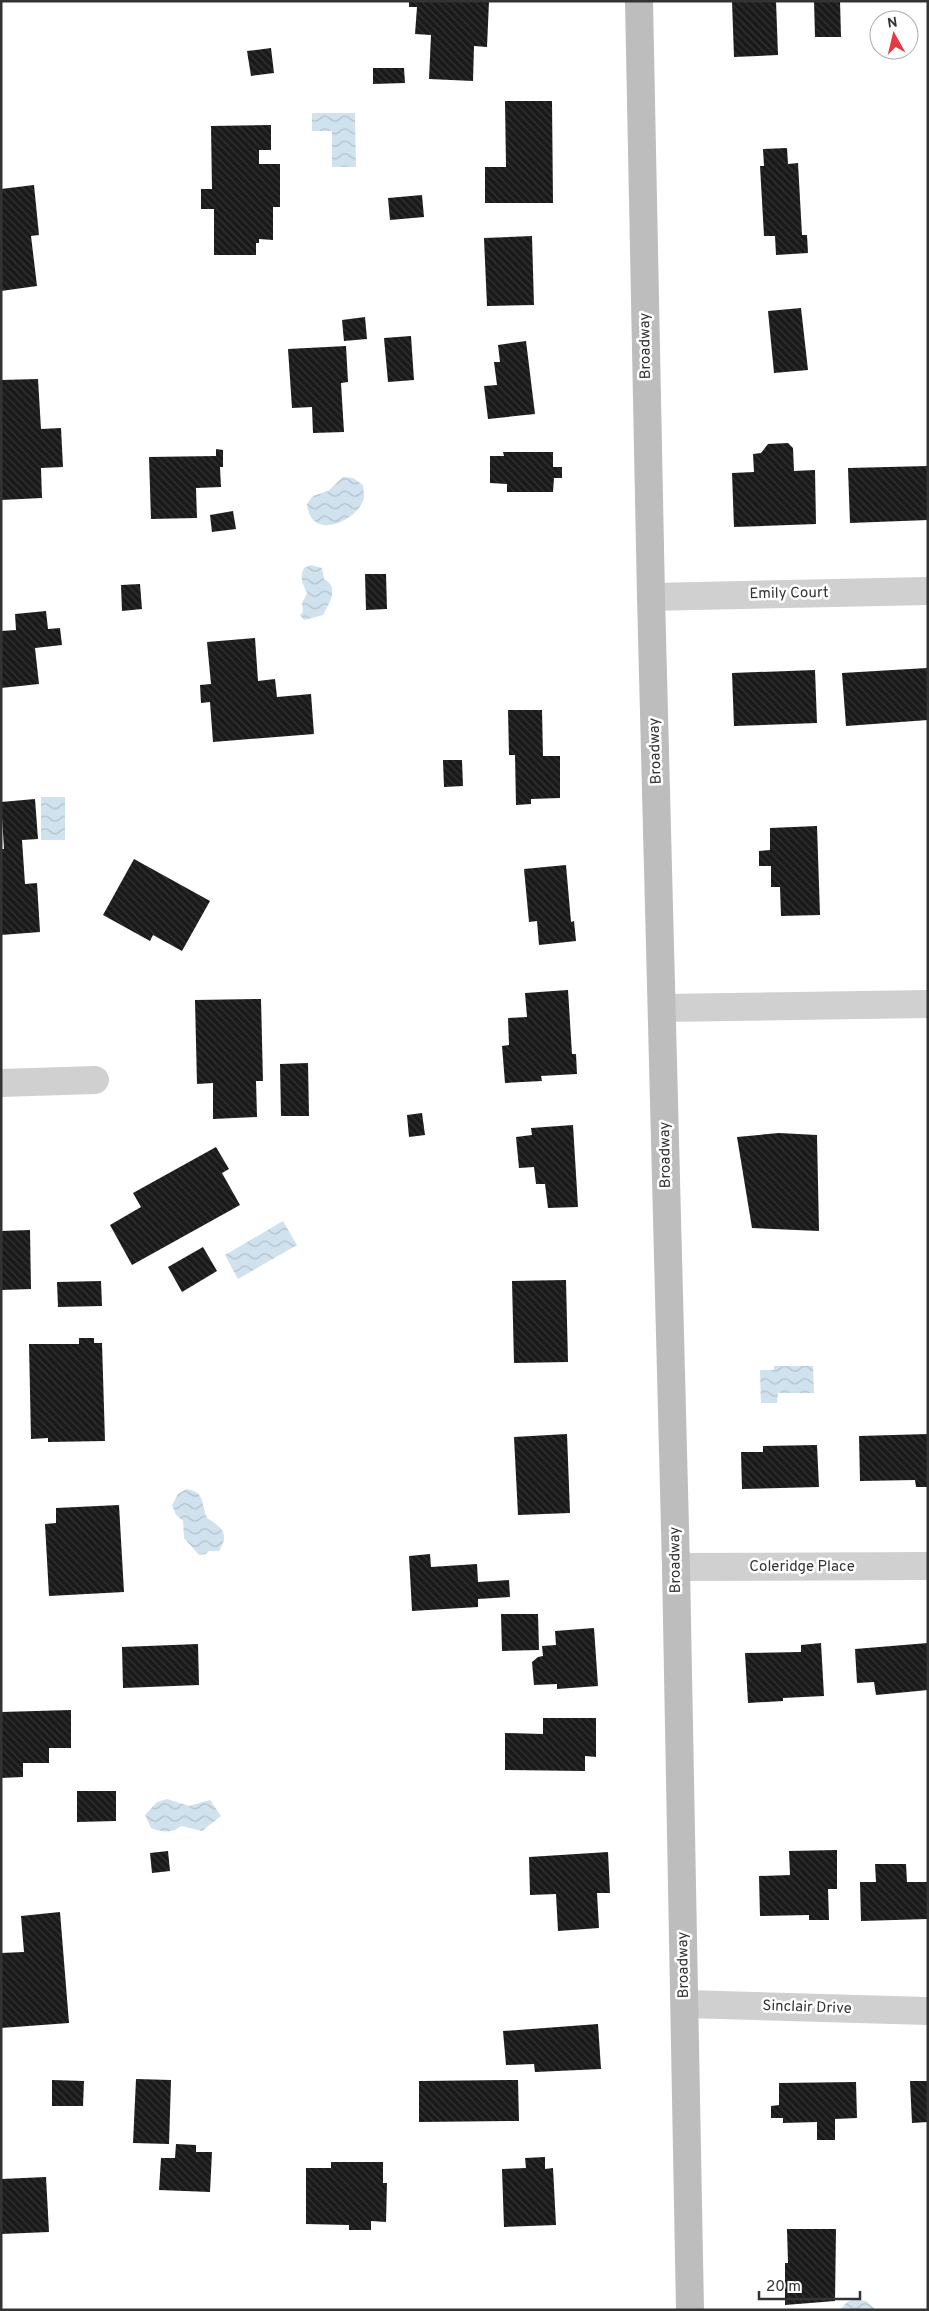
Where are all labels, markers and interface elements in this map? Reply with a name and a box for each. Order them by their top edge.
north arrow [869,10,919,60]
text: N [886,14,899,33]
street label: Broadway [636,312,656,380]
street label: Emily Court [749,584,829,604]
street label: Broadway [645,717,667,785]
street label: Broadway [656,1121,676,1189]
street label: Broadway [666,1526,686,1594]
street label: Coleridge Place [749,1558,855,1577]
street label: Broadway [674,1931,694,1999]
street label: Sinclair Drive [762,1997,852,2019]
scale bar [759,2268,860,2300]
text: 20 m [766,2278,801,2297]

